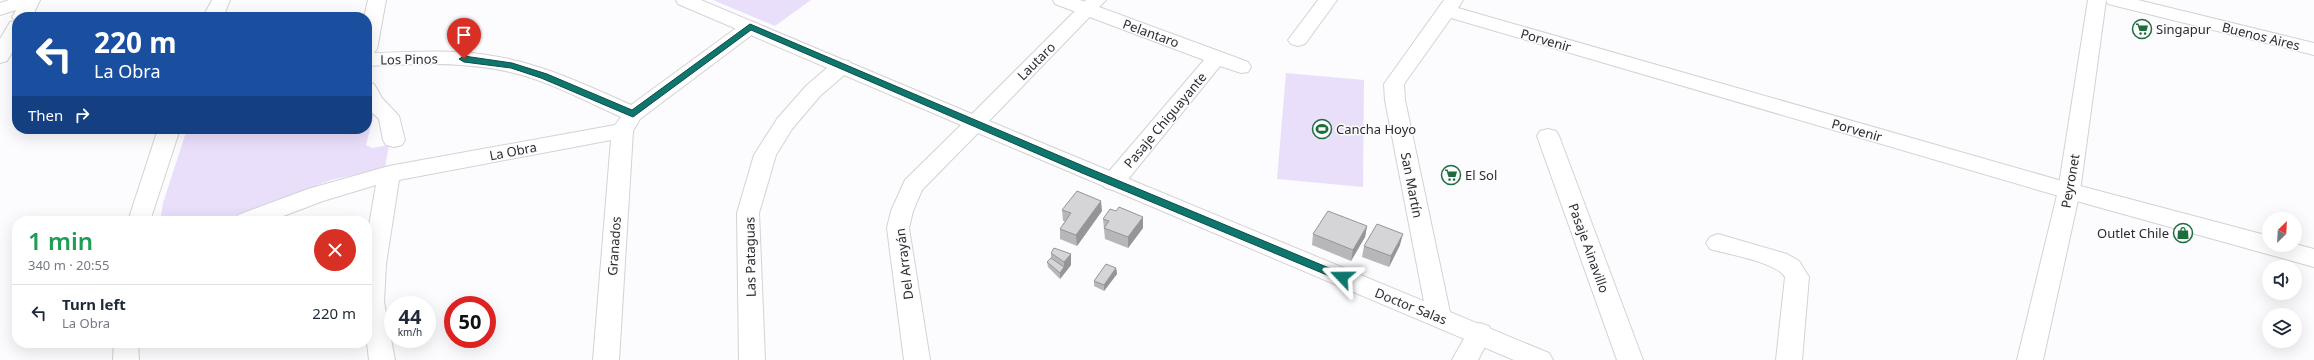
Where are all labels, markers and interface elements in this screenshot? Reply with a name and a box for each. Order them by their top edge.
street label: Pelantaro [1120,14,1182,52]
pin [447,18,481,59]
supermarket icon: Singapur [2131,18,2153,40]
street label: Buenos Aires [2220,18,2302,54]
place label: Singapur [2156,20,2212,38]
text: 220 m [94,23,177,61]
icon: arrive [453,24,475,46]
street label: Porvenir [1519,24,1574,56]
icon: left [28,28,80,80]
street label: Lautaro [1013,38,1059,84]
street label: Los Pinos [380,49,438,69]
text: La Obra [94,59,161,83]
street label: Pasaje Chiguayante [1120,68,1210,172]
icon: right [71,104,93,126]
text: Then [28,105,63,125]
street label: Porvenir [1830,114,1885,146]
sports icon: Cancha Hoyo [1311,118,1333,140]
place label: Cancha Hoyo [1336,120,1416,138]
street label: La Obra [488,138,538,164]
street label: San Martín [1397,151,1427,219]
street label: Peyronet [2056,152,2084,209]
supermarket icon: El Sol [1440,164,1462,186]
place label: El Sol [1465,166,1497,184]
street label: Pasaje Ainavillo [1564,201,1614,295]
north arrow [2262,212,2302,252]
map controls [2262,212,2302,348]
street label: Granados [603,216,625,276]
street label: Las Pataguas [740,217,760,297]
shop icon: Outlet Chile [2172,222,2194,244]
text: 1 min [28,224,93,257]
place label: Outlet Chile [2097,224,2169,242]
street label: Del Arrayán [891,227,917,301]
button: close [314,229,356,271]
text: 340 m · 20:55 [28,256,109,274]
position arrow [1321,256,1363,298]
button: sound [2262,260,2302,300]
street label: Doctor Salas [1372,283,1450,329]
text: Turn left [62,294,126,314]
speed limit sign: 50 [444,296,496,348]
icon: left [28,302,50,324]
text: 220 m [312,303,356,323]
text: 44 [399,303,421,330]
button: layers [2262,308,2302,348]
text: La Obra [62,314,110,332]
text: km/h [398,325,422,339]

